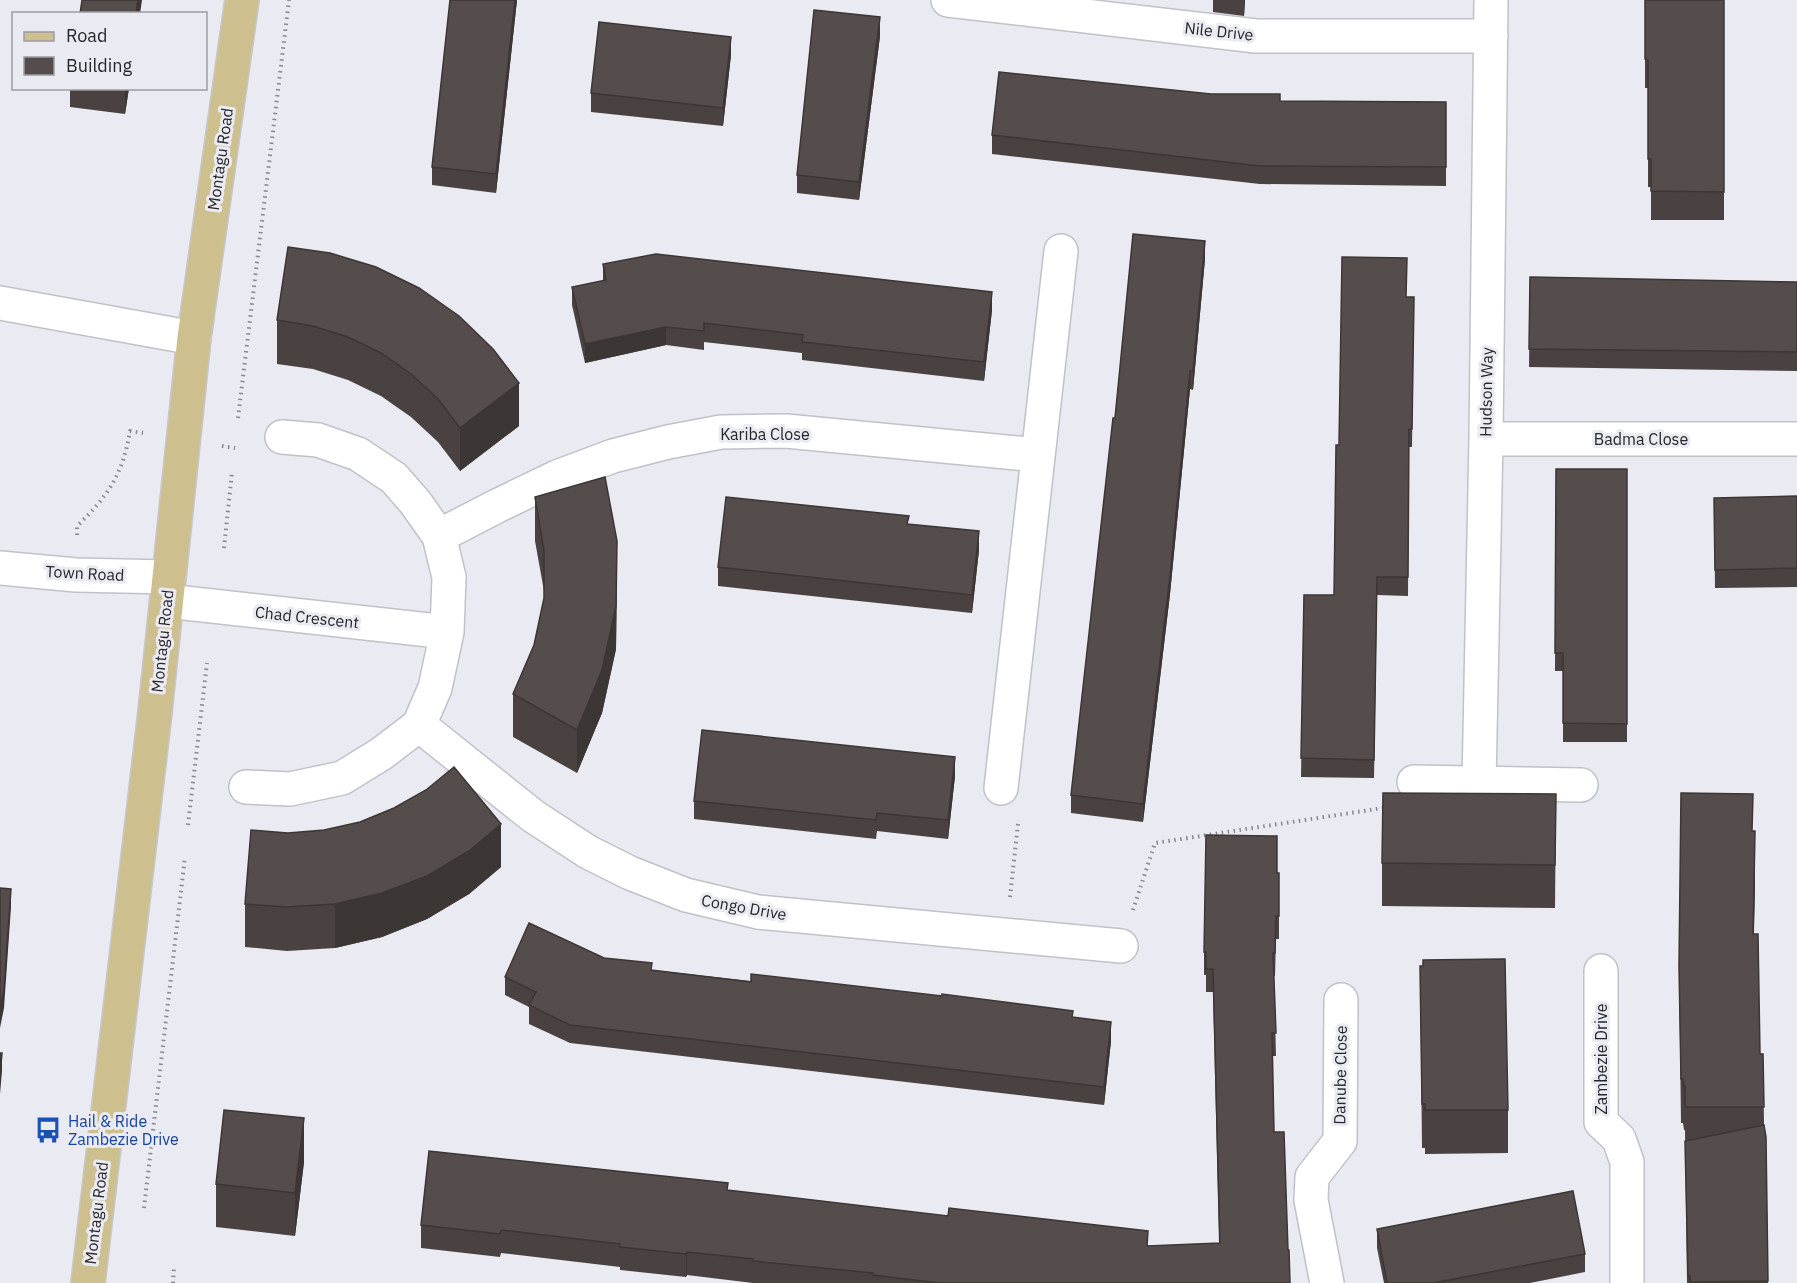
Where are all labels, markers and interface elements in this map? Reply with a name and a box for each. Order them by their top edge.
legend [12,12,207,90]
street label: Nile Drive [1183,17,1255,45]
text: Road [66,24,107,47]
text: Building [66,54,133,77]
street label: Montagu Road [203,106,237,212]
street label: Hudson Way [1475,347,1497,437]
street label: Kariba Close [720,424,810,444]
street label: Badma Close [1594,429,1688,449]
street label: Town Road [45,561,125,585]
street label: Montagu Road [147,589,177,693]
street label: Chad Crescent [254,602,360,632]
street label: Congo Drive [700,890,788,924]
street label: Zambezie Drive [1591,1003,1611,1114]
street label: Danube Close [1329,1025,1351,1125]
place label: Hail & Ride Zambezie Drive [68,1111,179,1149]
bus stop icon: Hail & Ride Zambezie Drive [33,1115,63,1145]
street label: Montagu Road [80,1161,112,1265]

